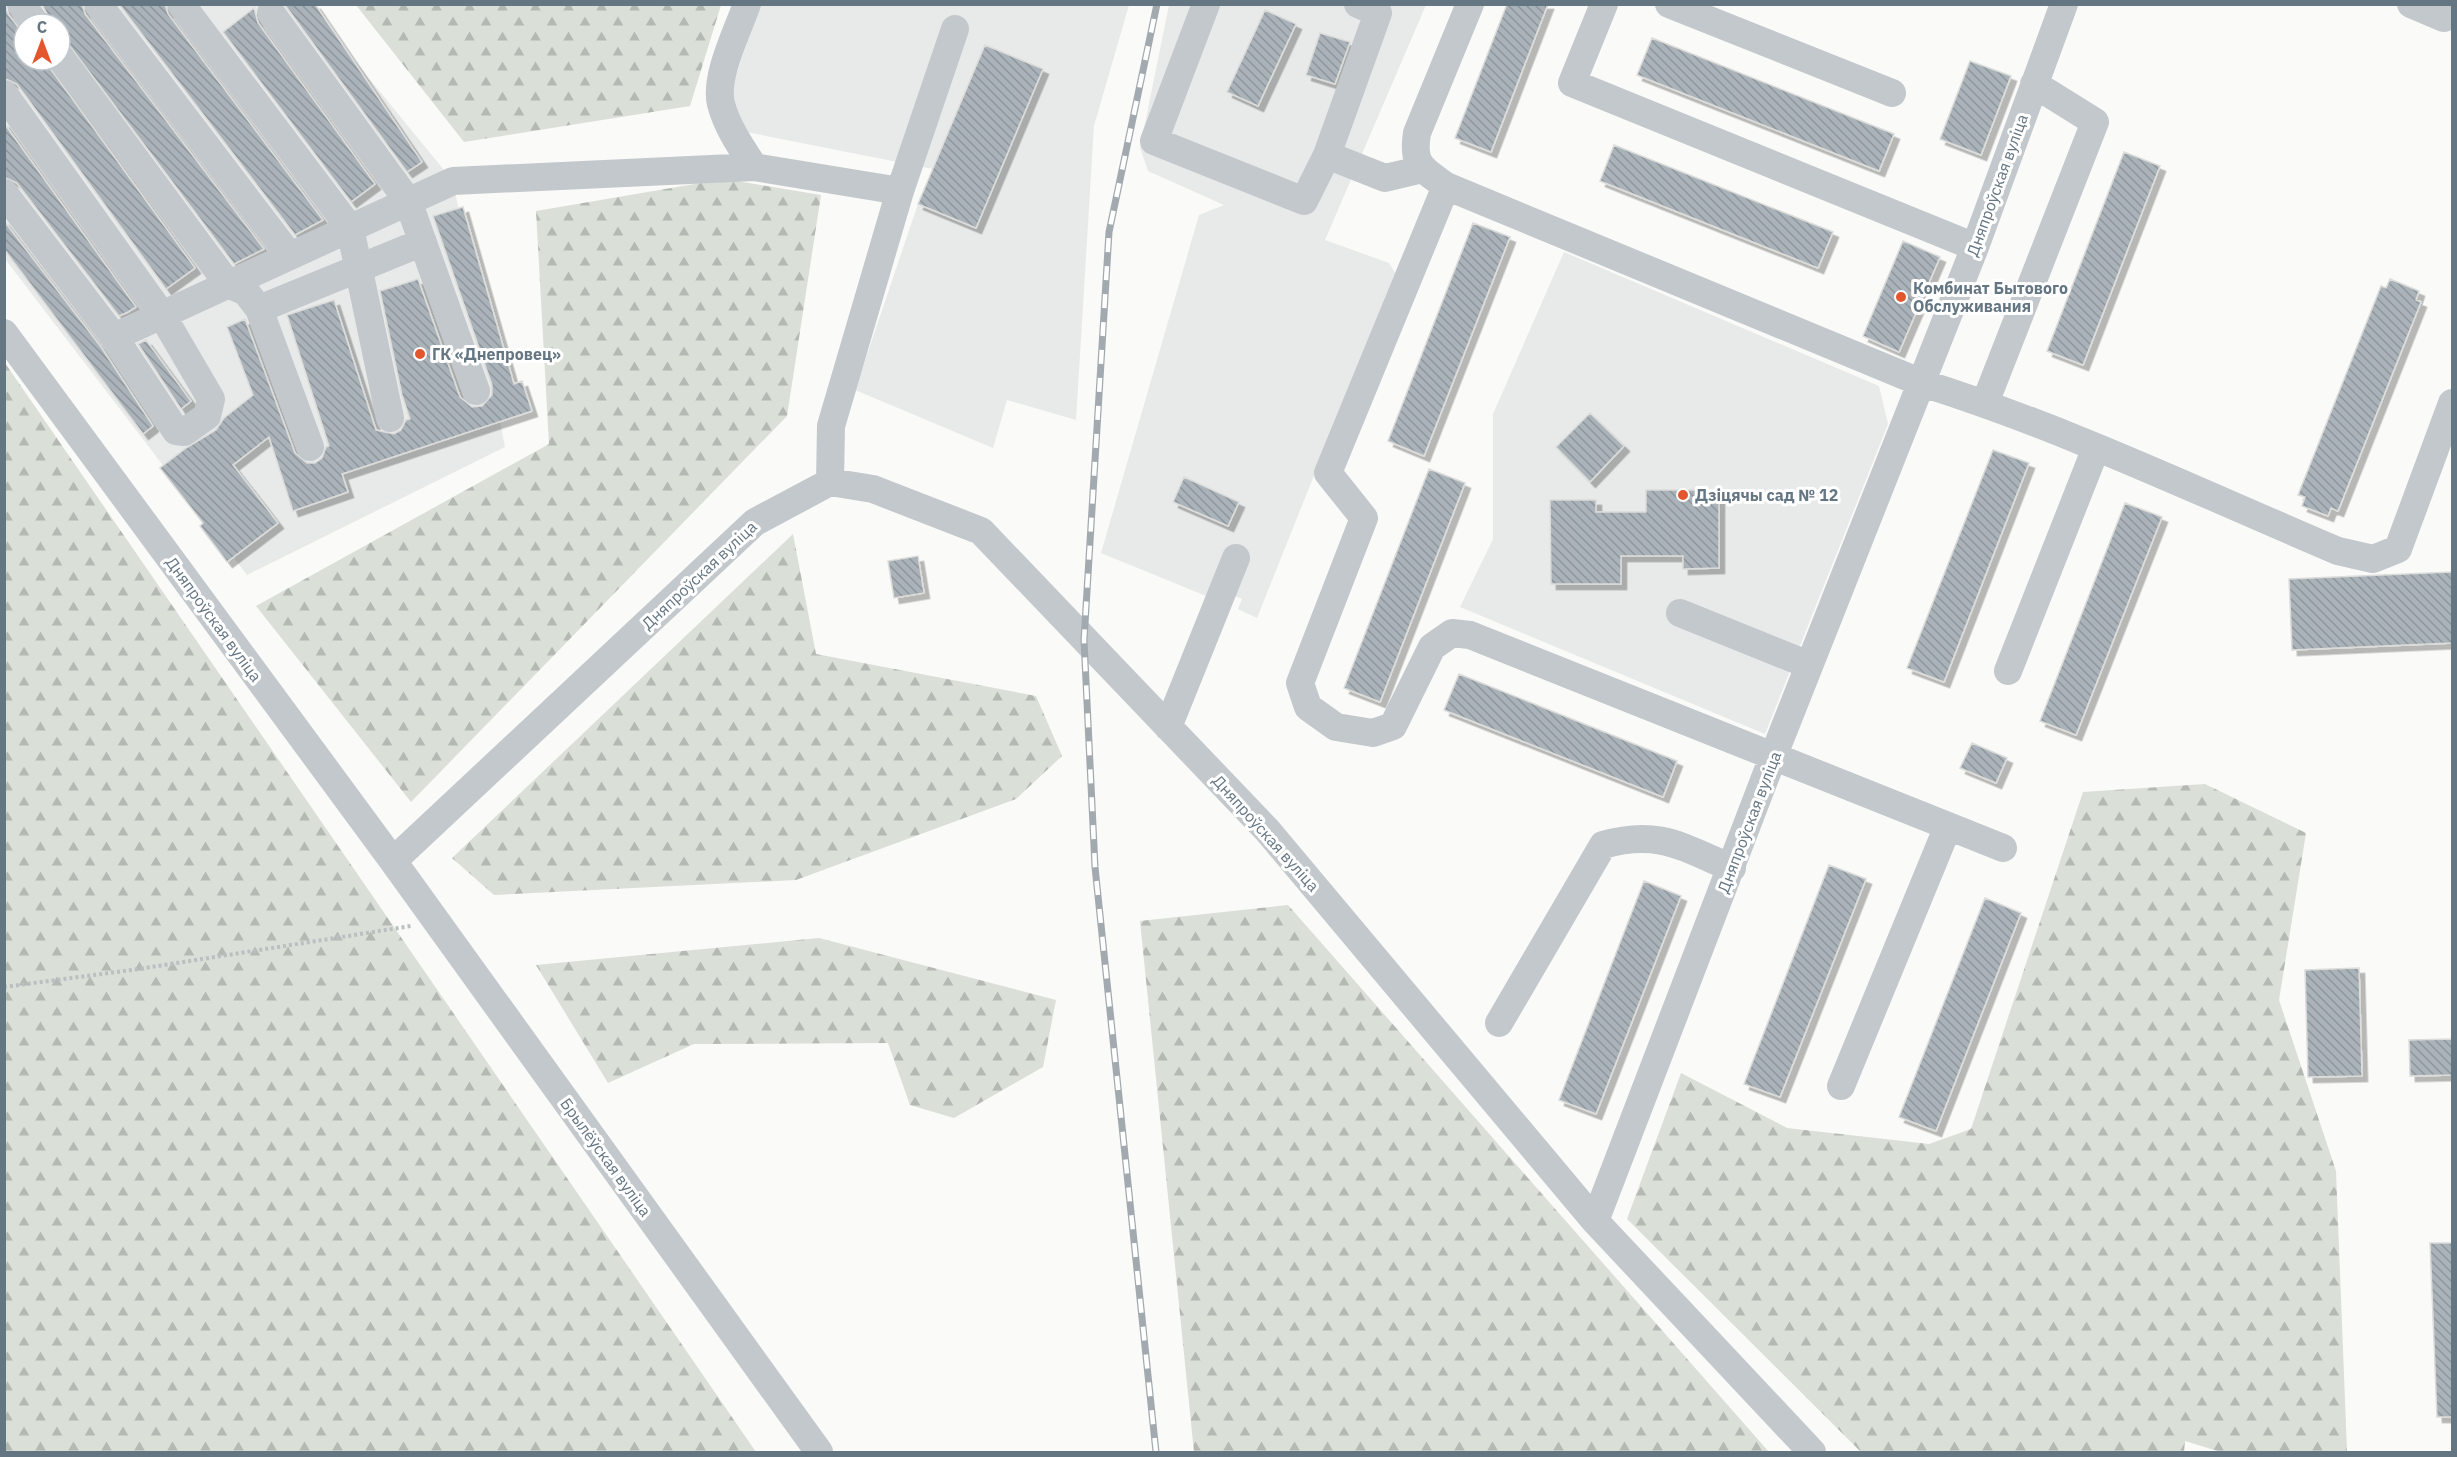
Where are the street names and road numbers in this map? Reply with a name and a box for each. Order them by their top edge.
street label: Дняпроўская вуліца [1962,111,2032,259]
street label: Дняпроўская вуліца [637,516,761,633]
street label: Дняпроўская вуліца [162,552,266,686]
street label: Дняпроўская вуліца [1713,748,1785,896]
street label: Дняпроўская вуліца [1208,771,1324,896]
street label: Брылёўская вуліца [556,1094,656,1221]

